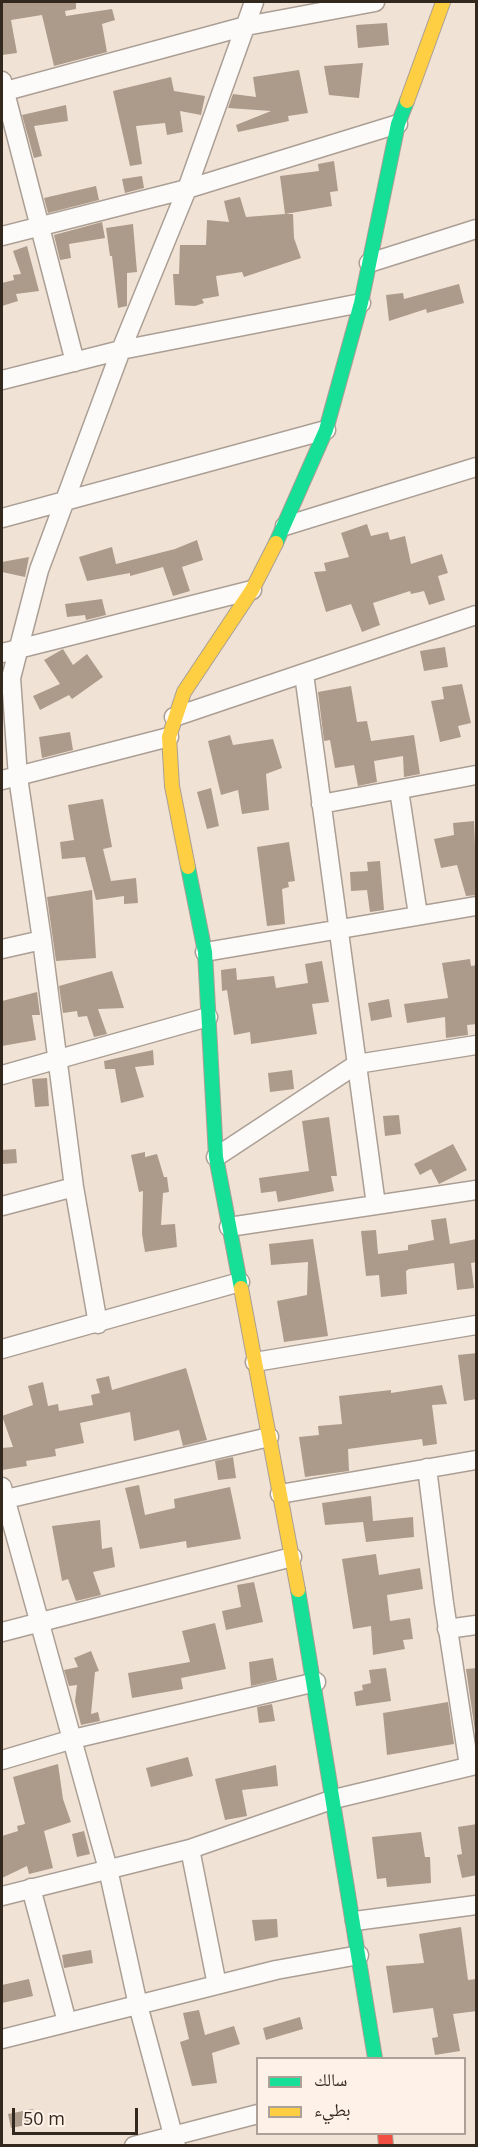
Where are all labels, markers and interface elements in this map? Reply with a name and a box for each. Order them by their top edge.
legend [256,2057,466,2135]
text: سالك [314,2067,347,2091]
scale bar [15,2096,141,2134]
text: بطيء [314,2097,351,2121]
text: 50 m [23,2106,65,2130]

